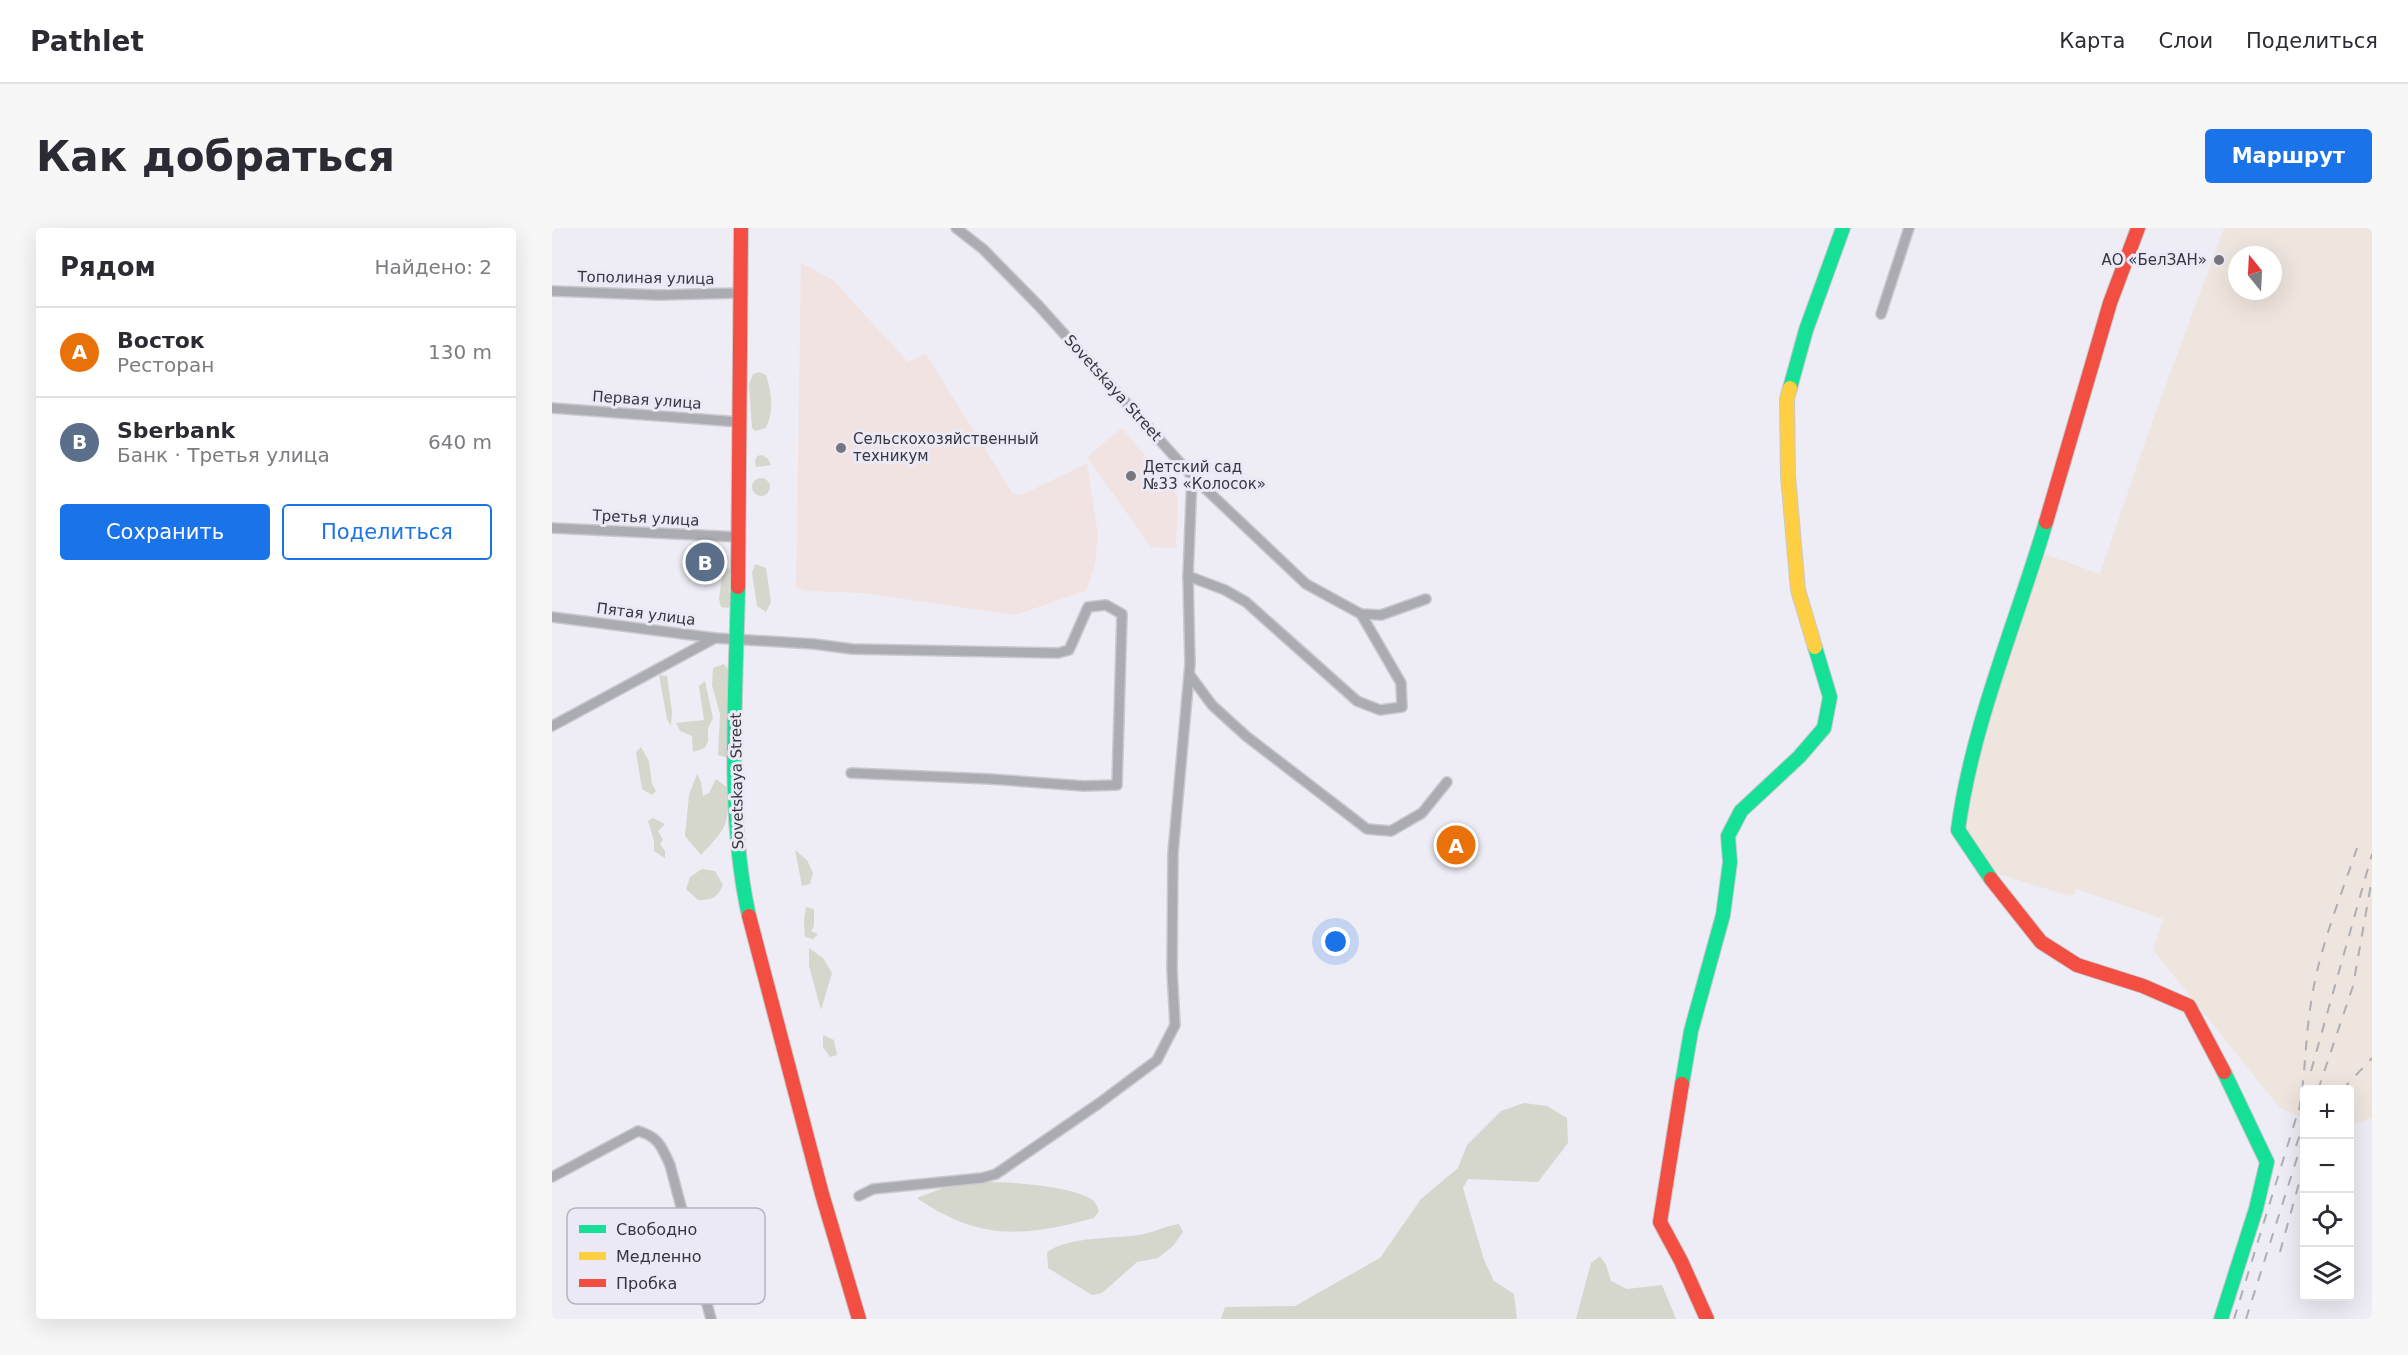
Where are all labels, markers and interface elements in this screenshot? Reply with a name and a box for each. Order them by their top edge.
text: Pathlet [30,25,144,58]
text: Карта [2059,29,2125,53]
text: Слои [2158,29,2213,53]
text: Поделиться [2246,29,2378,53]
button: Маршрут [2205,129,2372,183]
text: Как добраться [36,132,395,181]
north arrow [2228,246,2282,300]
place label: АО «БелЗАН» [2102,251,2207,269]
text: Рядом [60,252,156,282]
marker: АО «БелЗАН» [2212,253,2226,267]
text: Найдено: 2 [374,255,492,279]
street label: Тополиная улица [576,268,715,288]
text: Восток [117,328,205,353]
street label: Sovetskaya Street [1061,331,1165,445]
text: A [72,340,87,364]
text: 130 m [428,340,492,364]
text: Ресторан [117,353,214,377]
street label: Первая улица [592,387,702,413]
text: Sberbank [117,418,235,443]
text: B [72,430,87,454]
text: 640 m [428,430,492,454]
place label: Сельскохозяйственный техникум [853,430,1039,465]
marker: Сельскохозяйственный техникум [834,441,848,455]
text: Банк · Третья улица [117,443,330,467]
place label: Детский сад №33 «Колосок» [1143,458,1266,493]
marker: Детский сад №33 «Колосок» [1124,469,1138,483]
button: Сохранить [60,504,270,560]
button: Поделиться [282,504,492,560]
street label: Третья улица [591,506,700,530]
pin: B [686,540,724,584]
street label: Пятая улица [595,599,697,629]
street label: Sovetskaya Street [727,712,747,849]
pin: A [1436,822,1476,868]
your location [1321,927,1350,956]
map controls [2300,1085,2354,1301]
button: + [2300,1085,2354,1139]
button: − [2300,1139,2354,1193]
button: locate [2300,1193,2354,1247]
legend [567,1208,765,1304]
text: Свободно [616,1220,697,1239]
text: Медленно [616,1247,702,1266]
button: layers [2300,1247,2354,1301]
text: Пробка [616,1274,677,1293]

